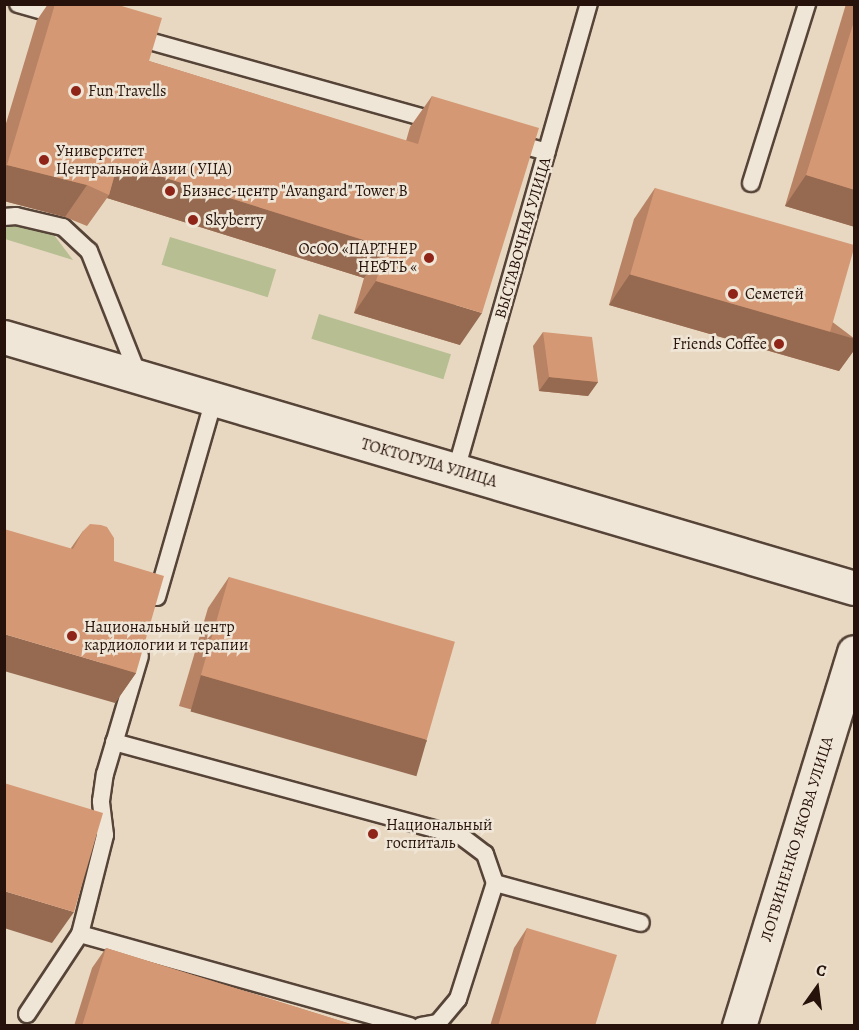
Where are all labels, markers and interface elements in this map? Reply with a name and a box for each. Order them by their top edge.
place label: Fun Travells [88,81,166,101]
marker: Fun Travells [69,84,83,98]
place label: Университет Центральной Азии ( УЦА) [56,141,232,179]
marker: Университет Центральной Азии ( УЦА) [37,153,51,167]
street label: ВЫСТАВОЧНАЯ УЛИЦА [491,155,555,321]
place label: Бизнес-центр "Avangard" Tower B [182,181,407,201]
marker: Бизнес-центр "Avangard" Tower B [163,184,177,198]
place label: Skyberry [205,210,263,230]
marker: Skyberry [186,213,200,227]
place label: ОсОО «ПАРТНЕР НЕФТЬ « [298,239,417,277]
marker: ОсОО «ПАРТНЕР НЕФТЬ « [422,251,436,265]
place label: Семетей [745,284,804,304]
marker: Семетей [726,287,740,301]
place label: Friends Coffee [673,334,767,354]
marker: Friends Coffee [772,337,786,351]
street label: ТОКТОГУЛА УЛИЦА [359,434,499,492]
place label: Национальный центр кардиологии и терапии [84,617,248,655]
marker: Национальный центр кардиологии и терапии [65,629,79,643]
street label: ЛОГВИНЕНКО ЯКОВА УЛИЦА [757,734,837,944]
place label: Национальный госпиталь [386,815,492,853]
marker: Национальный госпиталь [364,825,382,843]
north arrow [787,958,847,1018]
text: С [814,959,829,982]

